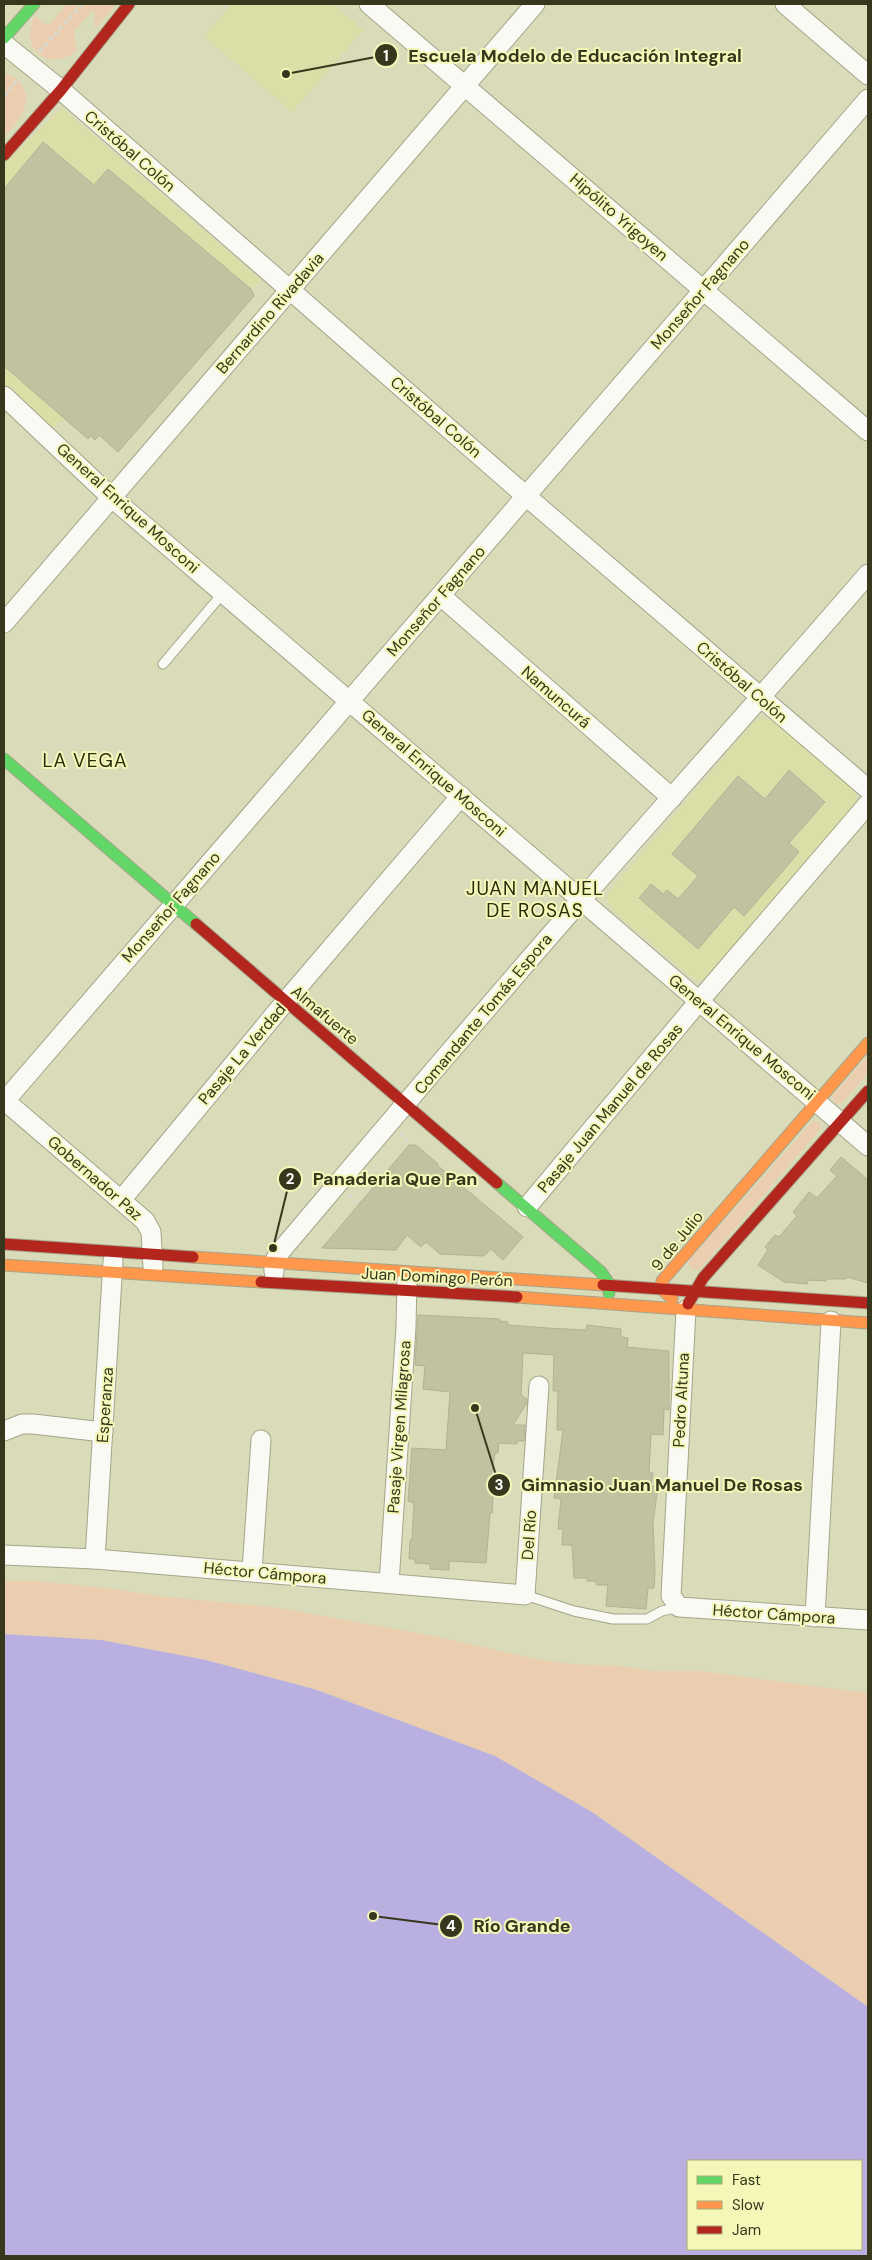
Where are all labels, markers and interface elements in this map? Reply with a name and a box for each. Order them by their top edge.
callout: Escuela Modelo de Educación Integral [374,39,752,72]
text: Escuela Modelo de Educación Integral [408,44,742,68]
text: 1 [383,46,389,66]
street label: Cristóbal Colón [80,106,180,196]
street label: Hipólito Yrigoyen [565,168,673,266]
street label: Monseñor Fagnano [646,234,754,354]
street label: Bernardino Rivadavia [211,248,329,378]
street label: Cristóbal Colón [386,372,486,462]
street label: General Enrique Mosconi [52,438,204,578]
street label: Monseñor Fagnano [382,541,490,661]
street label: Cristóbal Colón [692,637,792,727]
street label: Namuncurá [517,661,595,733]
street label: General Enrique Mosconi [357,704,511,842]
district label: LA VEGA [42,748,128,773]
street label: Monseñor Fagnano [117,847,225,967]
district label: JUAN MANUEL DE ROSAS [466,876,604,923]
street label: Comandante Tomás Espora [409,929,557,1099]
street label: General Enrique Mosconi [664,969,820,1105]
street label: Almafuerte [287,981,363,1049]
street label: Pasaje La Verdad [193,999,291,1109]
street label: Pasaje Juan Manuel de Rosas [533,1019,687,1197]
street label: Gobernador Paz [43,1131,147,1225]
callout: Panaderia Que Pan [277,1162,487,1195]
text: Panaderia Que Pan [313,1167,477,1191]
text: 2 [286,1169,295,1189]
street label: 9 de Julio [646,1207,708,1275]
street label: Juan Domingo Perón [361,1263,513,1291]
street label: Pasaje Virgen Milagrosa [382,1340,416,1514]
street label: Pedro Altuna [668,1352,694,1448]
street label: Esperanza [92,1366,118,1444]
callout: Gimnasio Juan Manuel De Rosas [486,1468,813,1501]
text: Gimnasio Juan Manuel De Rosas [521,1473,803,1497]
text: 3 [494,1475,504,1495]
street label: Del Río [517,1509,541,1561]
street label: Héctor Cámpora [203,1557,327,1589]
street label: Héctor Cámpora [712,1599,836,1629]
callout: Río Grande [438,1909,580,1942]
text: Río Grande [473,1914,571,1938]
text: 4 [446,1916,456,1936]
legend [687,2160,862,2250]
text: Fast [732,2170,761,2190]
text: Slow [732,2195,765,2215]
text: Jam [732,2220,761,2240]

